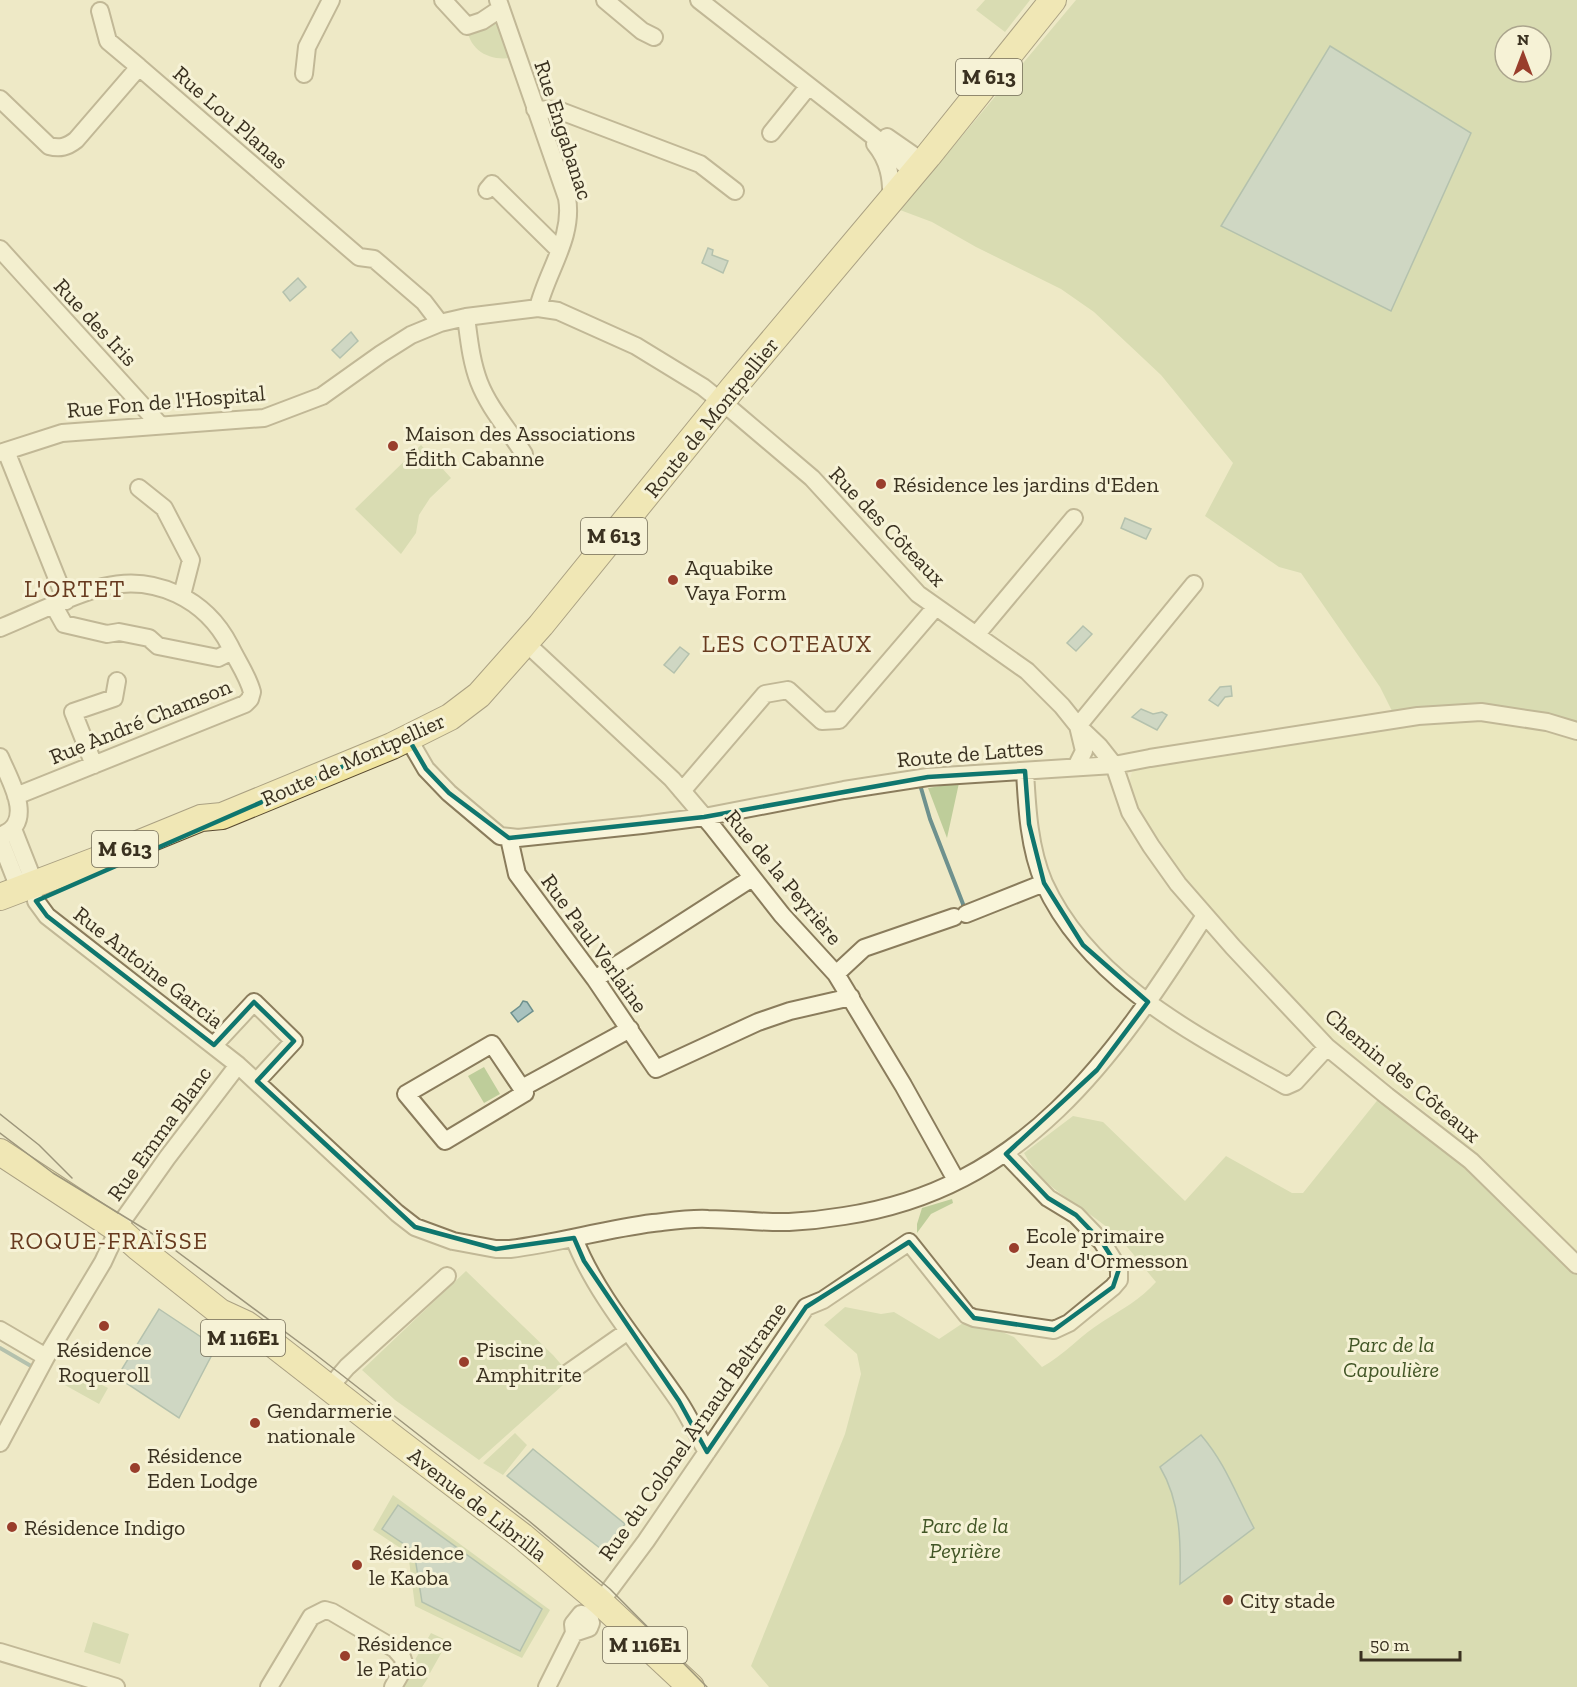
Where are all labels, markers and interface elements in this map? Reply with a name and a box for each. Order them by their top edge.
north arrow [1493,24,1553,84]
text: N [1517,30,1529,49]
street label: Rue Engabanac [528,57,599,203]
road number: M 613 [956,59,1022,95]
street label: Rue Lou Planas [168,60,294,175]
street label: Rue des Iris [48,273,143,372]
street label: Route de Montpellier [638,332,784,503]
street label: Rue Fon de l'Hospital [66,379,267,424]
place label: Maison des Associations Édith Cabanne [405,420,636,472]
marker: Maison des Associations Édith Cabanne [386,439,400,453]
street label: Rue des Côteaux [824,461,952,592]
place label: Résidence les jardins d'Eden [893,471,1159,498]
marker: Résidence les jardins d'Eden [874,477,888,491]
road number: M 613 [581,518,647,554]
place label: Aquabike Vaya Form [684,554,786,606]
marker: Aquabike Vaya Form [666,573,680,587]
district label: L'ORTET [24,574,126,603]
district label: LES COTEAUX [702,629,872,658]
street label: Rue André Chamson [45,673,235,770]
street label: Route de Montpellier [257,707,449,812]
street label: Route de Lattes [896,734,1044,773]
street label: Rue de la Peyrière [719,804,848,951]
road number: M 613 [92,831,158,867]
street label: Rue Paul Verlaine [535,869,654,1018]
street label: Rue Antoine Garcia [68,900,229,1035]
street label: Chemin des Côteaux [1319,1002,1486,1148]
street label: Rue Emma Blanc [101,1061,217,1206]
place label: Ecole primaire Jean d'Ormesson [1026,1222,1188,1274]
district label: ROQUE-FRAÏSSE [9,1226,209,1255]
marker: Ecole primaire Jean d'Ormesson [1007,1241,1021,1255]
street label: Rue du Colonel Arnaud Beltrame [593,1297,792,1566]
marker: Résidence Roqueroll [97,1319,111,1333]
road number: M 116E1 [201,1320,285,1356]
park label: Parc de la Capoulière [1343,1331,1439,1383]
place label: Résidence Roqueroll [57,1336,151,1388]
place label: Piscine Amphitrite [476,1336,582,1388]
marker: Piscine Amphitrite [457,1355,471,1369]
place label: Gendarmerie nationale [267,1397,392,1449]
marker: Gendarmerie nationale [248,1416,262,1430]
place label: Résidence Eden Lodge [147,1442,258,1494]
street label: Avenue de Librilla [403,1442,553,1568]
marker: Résidence Eden Lodge [128,1461,142,1475]
park label: Parc de la Peyrière [921,1512,1009,1564]
place label: Résidence Indigo [24,1514,185,1541]
marker: Résidence Indigo [5,1520,19,1534]
place label: Résidence le Kaoba [369,1539,464,1591]
marker: Résidence le Kaoba [350,1558,364,1572]
place label: City stade [1240,1587,1335,1614]
marker: City stade [1221,1593,1235,1607]
scale bar [1361,1624,1460,1662]
road number: M 116E1 [603,1627,687,1663]
place label: Résidence le Patio [357,1630,452,1682]
text: 50 m [1370,1634,1410,1656]
marker: Résidence le Patio [338,1649,352,1663]

